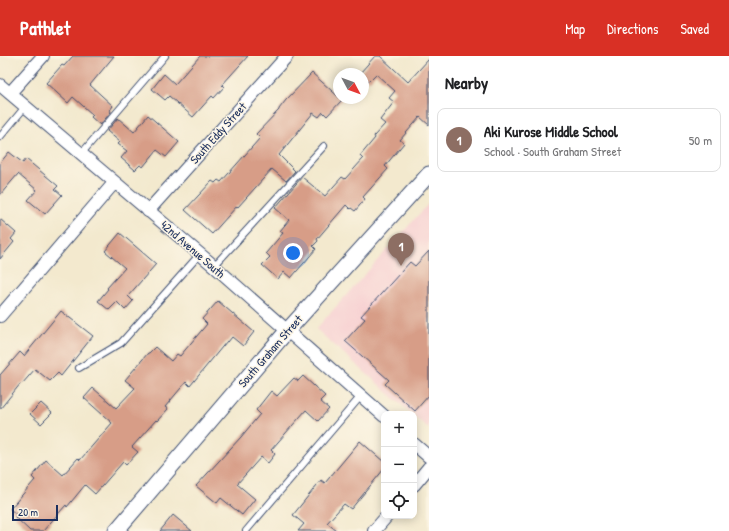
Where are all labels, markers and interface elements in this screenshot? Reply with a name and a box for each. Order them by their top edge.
text: Pathlet [20,15,70,41]
text: Map [565,19,585,38]
text: Directions [607,19,658,38]
text: Saved [680,19,709,38]
north arrow [333,68,369,104]
text: Nearby [445,71,488,94]
street label: South Eddy Street [186,98,251,167]
text: Aki Kurose Middle School [484,121,618,142]
text: 1 [457,131,461,149]
text: 50 m [689,131,712,149]
text: School · South Graham Street [484,142,621,160]
street label: 42nd Avenue South [157,216,229,282]
pin: 1 [388,233,414,266]
your location [283,243,303,263]
street label: South Graham Street [234,311,307,391]
map controls [381,411,417,519]
button: + [381,411,417,447]
button: − [381,447,417,483]
button: locate [381,483,417,519]
scale bar [12,503,58,522]
text: 20 m [18,505,38,519]

